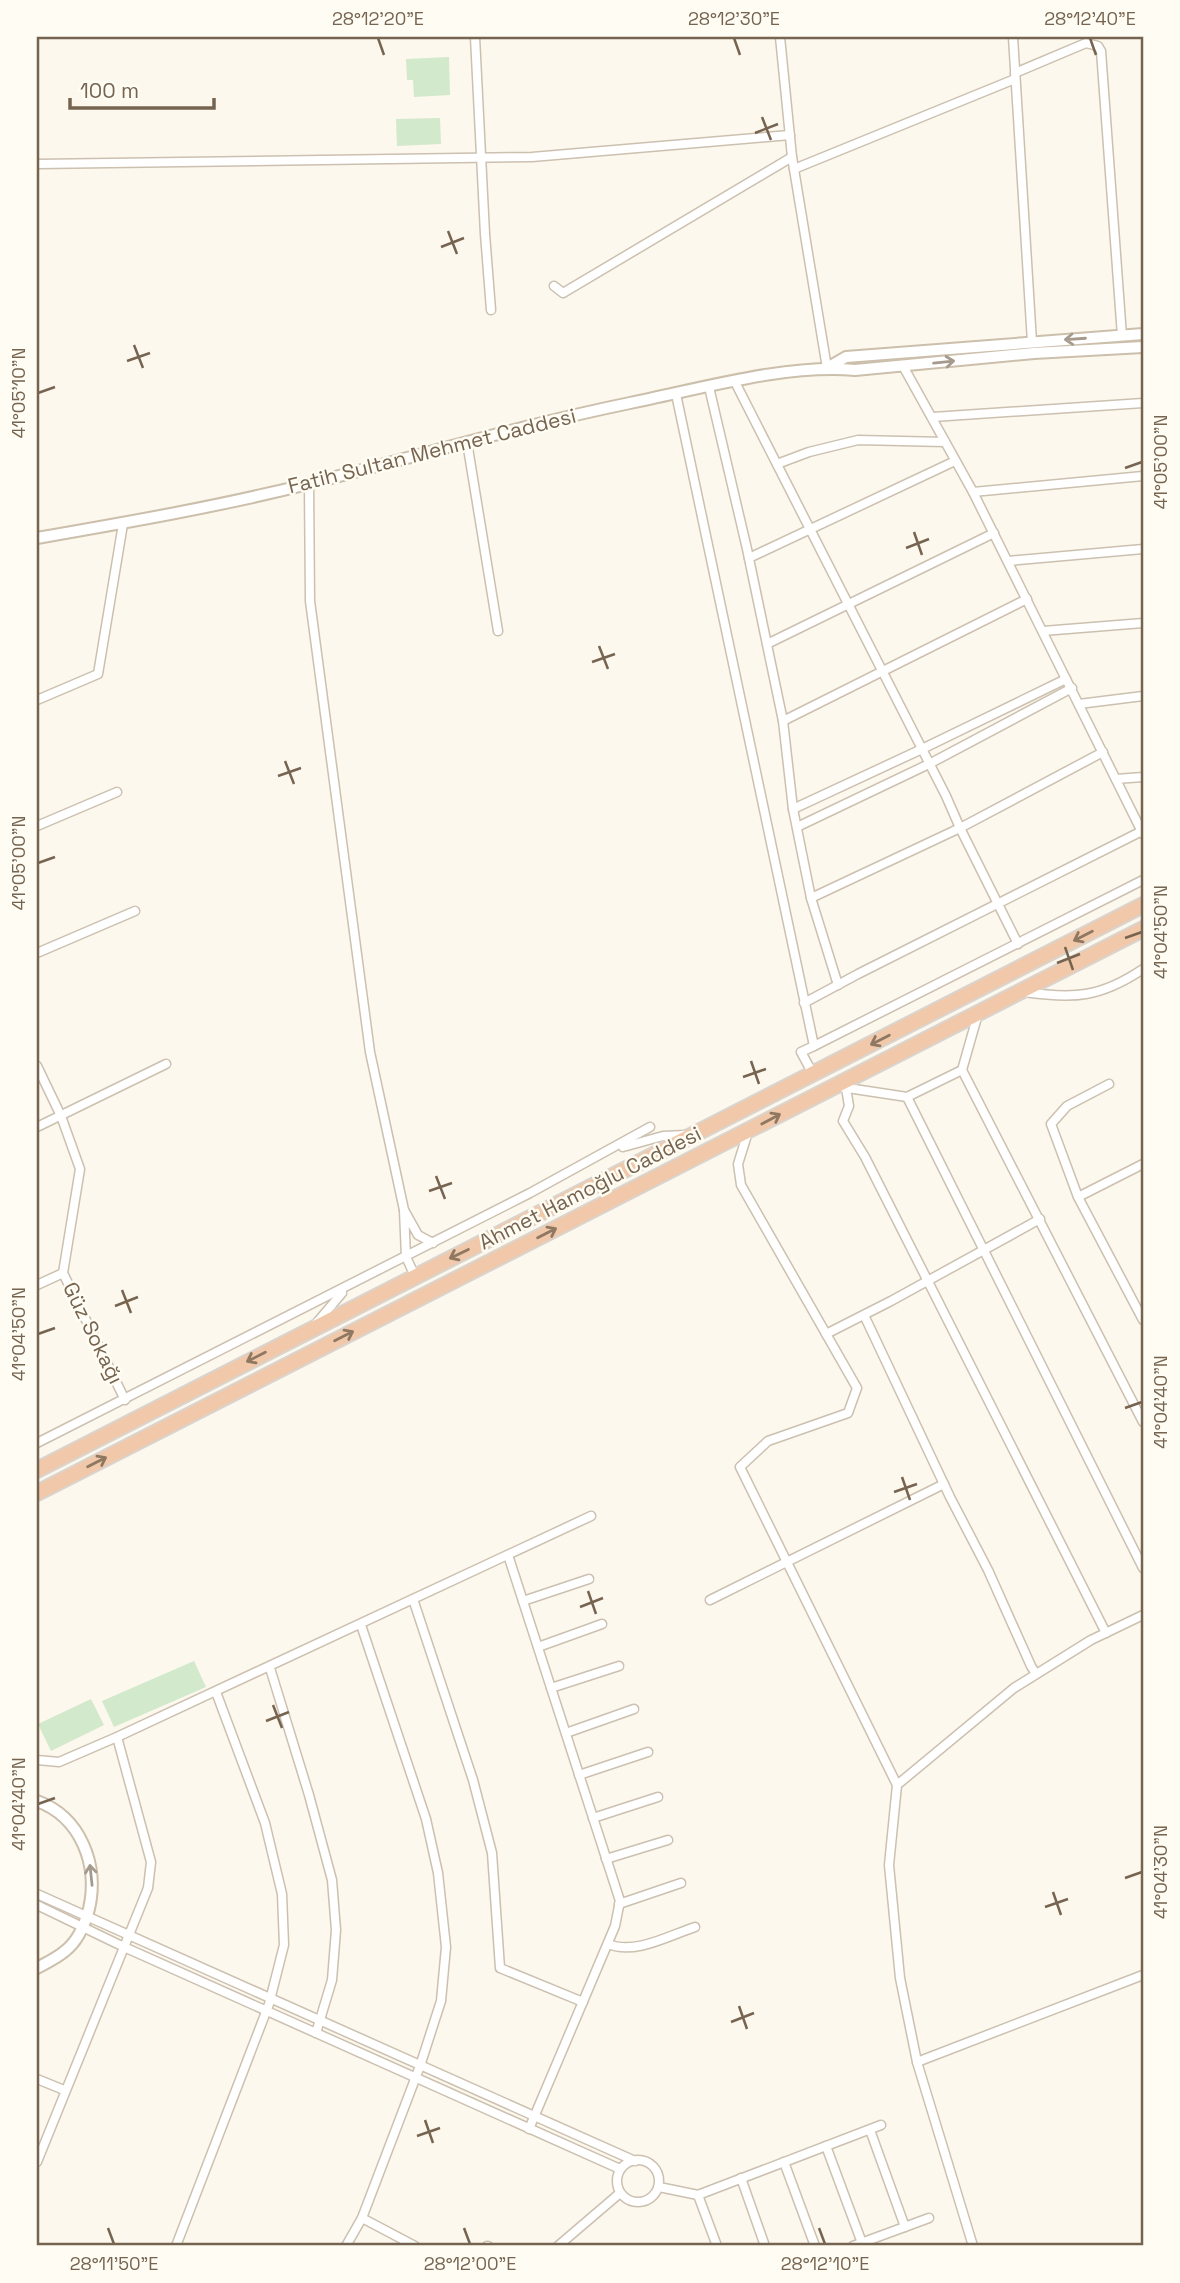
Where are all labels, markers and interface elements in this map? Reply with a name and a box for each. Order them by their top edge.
text: 28°12'20"E [332,7,424,30]
text: 28°12'30"E [688,7,780,30]
text: 28°12'40"E [1044,7,1136,30]
scale bar [70,66,214,110]
text: 100 m [80,77,139,104]
one-way arrow [1064,333,1087,346]
text: 41°05'10"N [7,348,30,438]
one-way arrow [932,356,955,369]
street label: Fatih Sultan Mehmet Caddesi [285,402,579,499]
text: 41°05'00"N [1149,415,1172,509]
text: 41°05'00"N [7,816,30,910]
text: 41°04'50"N [1149,885,1172,979]
one-way arrow [1073,929,1093,943]
one-way arrow [870,1034,891,1047]
one-way arrow [761,1112,781,1126]
street label: Ahmet Hamoğlu Caddesi [474,1120,705,1255]
one-way arrow [536,1226,557,1240]
one-way arrow [449,1248,470,1262]
street label: Güz Sokağı [57,1277,130,1388]
text: 41°04'50"N [7,1287,30,1381]
one-way arrow [333,1328,353,1342]
one-way arrow [246,1351,267,1365]
text: 41°04'40"N [1149,1355,1172,1449]
one-way arrow [87,1454,107,1468]
text: 41°04'40"N [7,1757,30,1851]
text: 41°04'30"N [1149,1825,1172,1919]
one-way arrow [84,1864,97,1886]
text: 28°11'50"E [70,2252,158,2275]
text: 28°12'00"E [424,2252,516,2275]
text: 28°12'10"E [781,2252,869,2275]

